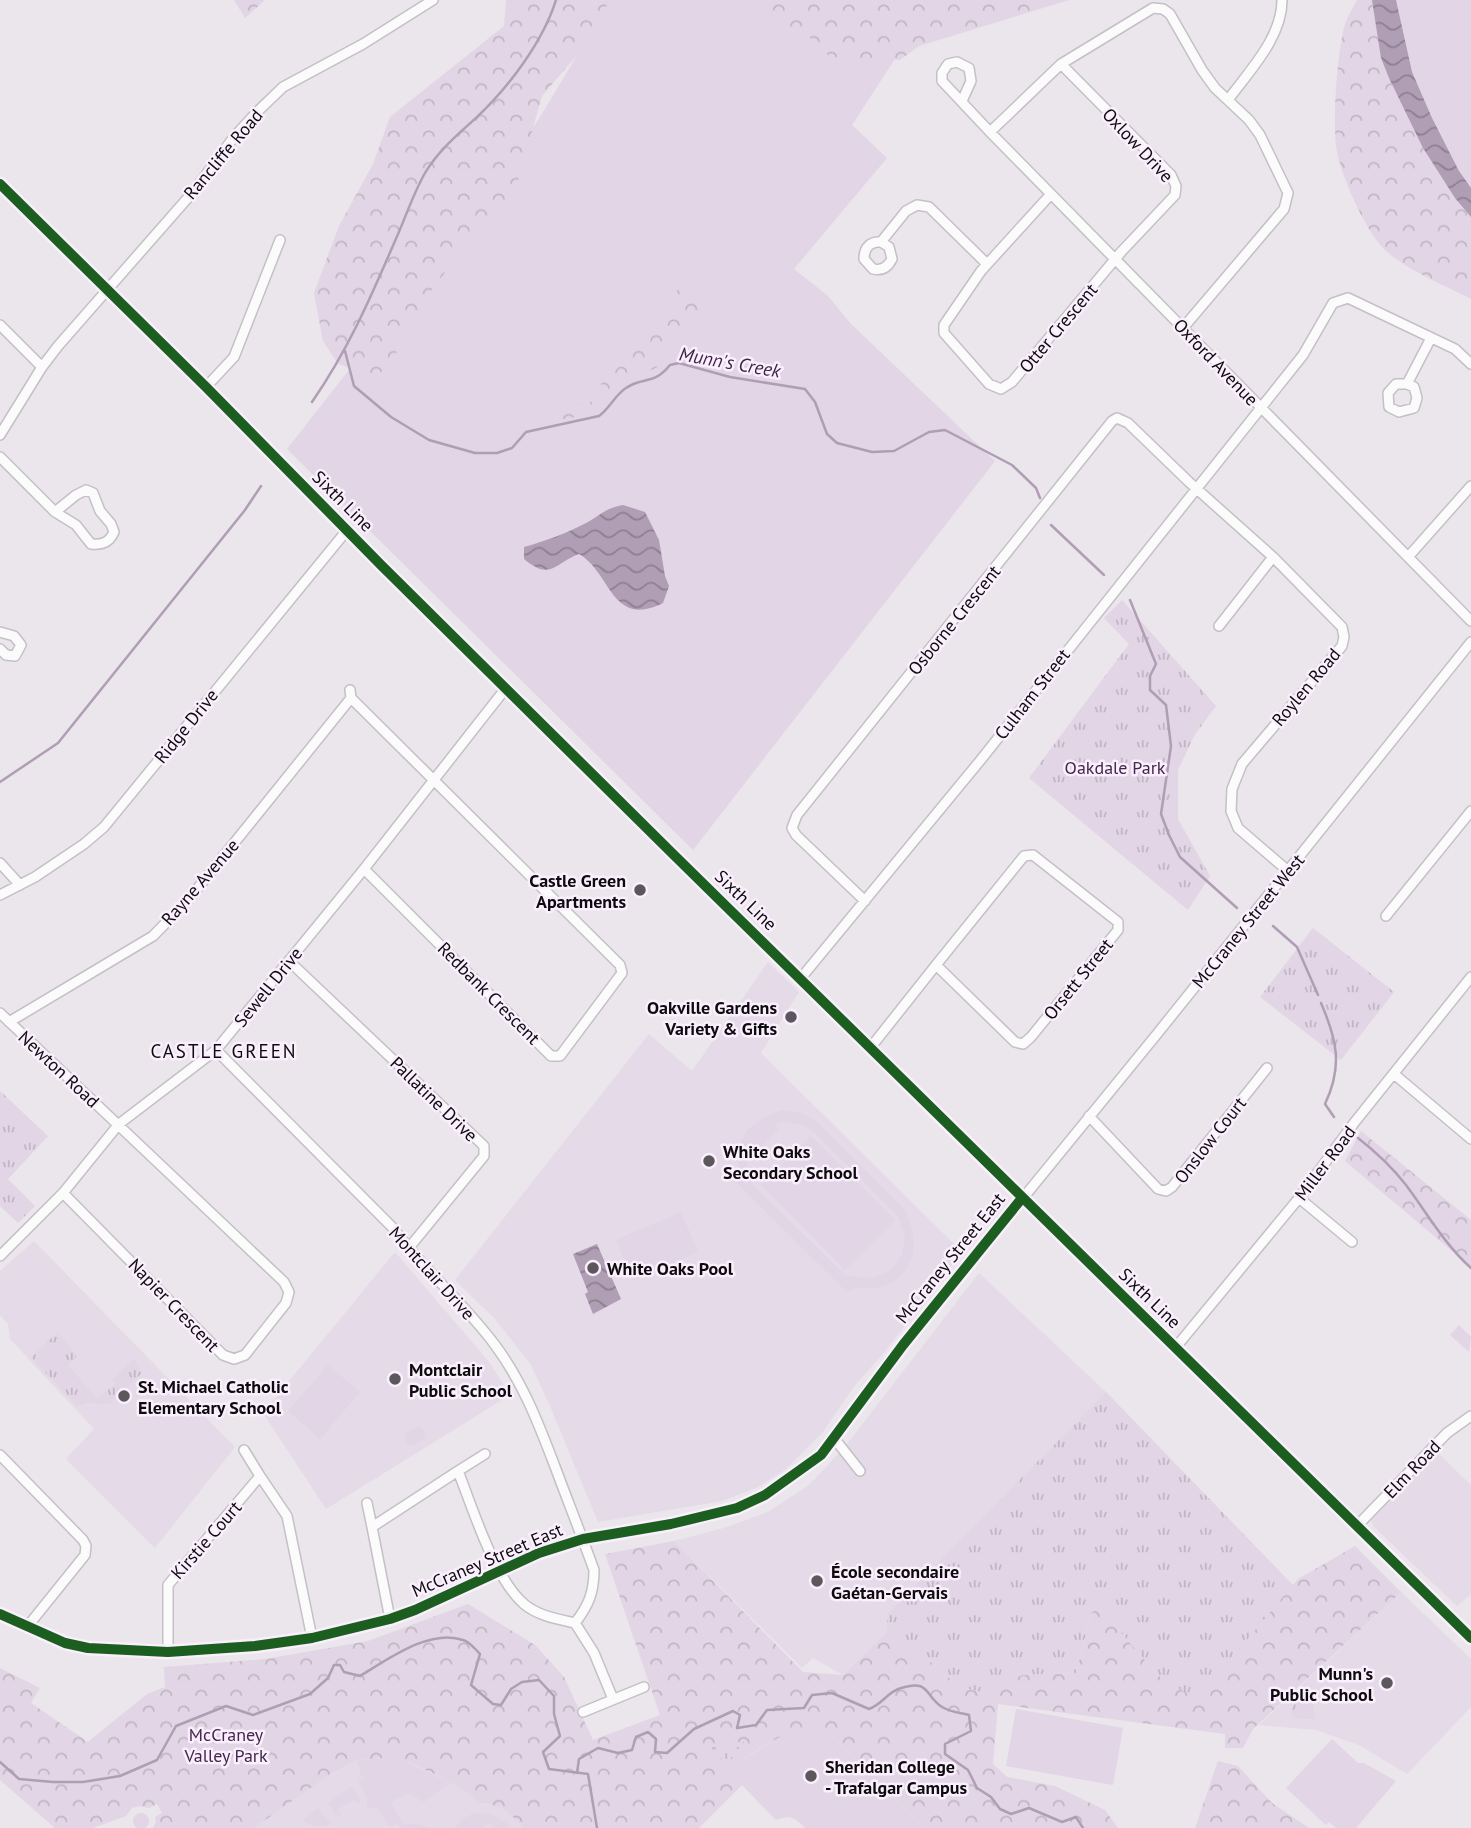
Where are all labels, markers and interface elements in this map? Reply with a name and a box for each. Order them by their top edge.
street label: Oxlow Drive [1098,103,1178,187]
street label: Rancliffe Road [179,104,267,204]
street label: Otter Crescent [1014,278,1102,378]
street label: Oxford Avenue [1169,314,1263,410]
water label: Munn's Creek [677,341,784,383]
street label: Sixth Line [307,465,379,537]
street label: Osborne Crescent [903,560,1005,680]
street label: Roylen Road [1267,643,1345,731]
street label: Culham Street [989,644,1075,744]
street label: Ridge Drive [149,684,223,768]
park label: Oakdale Park [1065,756,1166,779]
street label: Rayne Avenue [156,834,244,930]
street label: McCraney Street West [1187,849,1309,993]
street label: Sixth Line [710,865,782,935]
place label: Castle Green Apartments [529,869,626,913]
marker: Castle Green Apartments [632,882,648,898]
street label: Orsett Street [1038,934,1118,1024]
street label: Redbank Crescent [433,937,545,1049]
street label: Sewell Drive [229,942,307,1032]
place label: Oakville Gardens Variety & Gifts [647,996,777,1040]
marker: Oakville Gardens Variety & Gifts [783,1009,799,1025]
street label: Newton Road [14,1026,104,1112]
district label: CASTLE GREEN [150,1039,298,1063]
street label: Pallatine Drive [385,1052,483,1146]
street label: Onslow Court [1169,1092,1251,1188]
street label: Miller Road [1289,1121,1361,1205]
place label: White Oaks Secondary School [723,1140,858,1184]
marker: White Oaks Secondary School [701,1153,717,1169]
street label: McCraney Street East [890,1188,1010,1328]
street label: Montclair Drive [384,1221,480,1325]
street label: Napier Crescent [124,1253,224,1357]
place label: White Oaks Pool [607,1257,734,1280]
marker: White Oaks Pool [585,1260,601,1276]
street label: Sixth Line [1114,1263,1186,1333]
place label: Montclair Public School [409,1358,513,1402]
marker: Montclair Public School [387,1371,403,1387]
place label: St. Michael Catholic Elementary School [138,1375,289,1419]
marker: St. Michael Catholic Elementary School [116,1388,132,1404]
street label: Elm Road [1379,1435,1445,1503]
street label: Kirstie Court [166,1496,246,1584]
street label: McCraney Street East [408,1518,566,1602]
place label: École secondaire Gaétan-Gervais [831,1560,959,1604]
marker: École secondaire Gaétan-Gervais [809,1573,825,1589]
place label: Munn's Public School [1270,1662,1374,1706]
marker: Munn's Public School [1379,1675,1395,1691]
park label: McCraney Valley Park [183,1723,268,1767]
place label: Sheridan College - Trafalgar Campus [825,1755,967,1799]
marker: Sheridan College - Trafalgar Campus [803,1768,819,1784]

